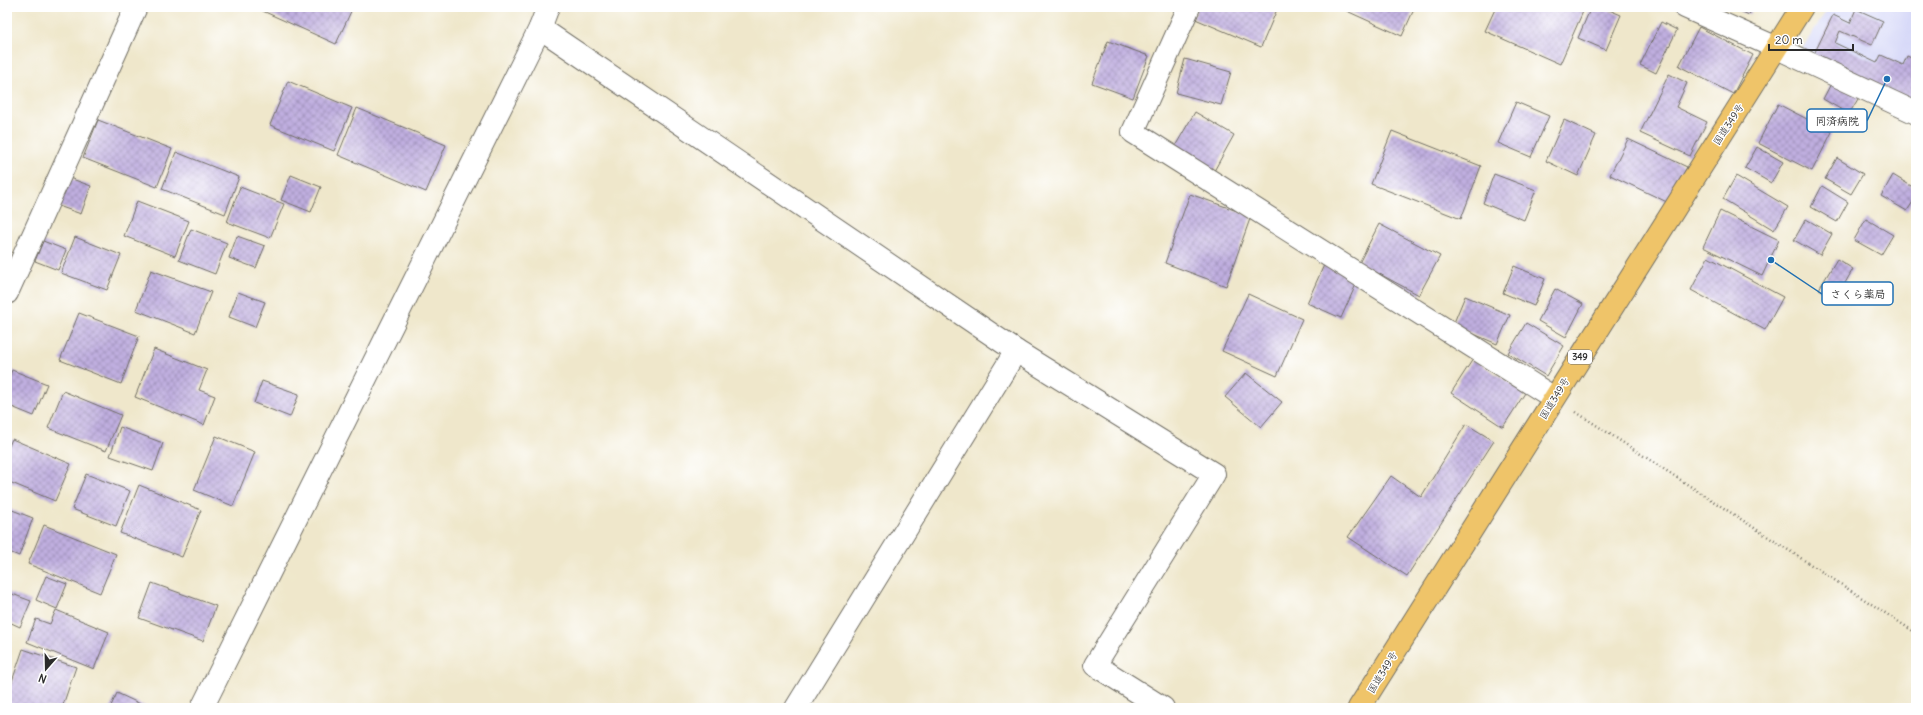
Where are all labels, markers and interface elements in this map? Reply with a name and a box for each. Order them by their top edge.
scale bar [1769,26,1853,52]
text: 20 m [1775,32,1803,47]
street label: 国道349号 [1710,101,1747,148]
callout: 同済病院 [1807,109,1867,132]
text: 同済病院 [1815,114,1859,128]
callout: さくら薬局 [1822,282,1893,305]
text: さくら薬局 [1831,287,1886,301]
road number: 349 [1568,350,1592,364]
street label: 国道349号 [1536,375,1572,422]
north arrow [26,649,66,689]
street label: 国道349号 [1364,649,1400,696]
text: N [37,671,49,686]

